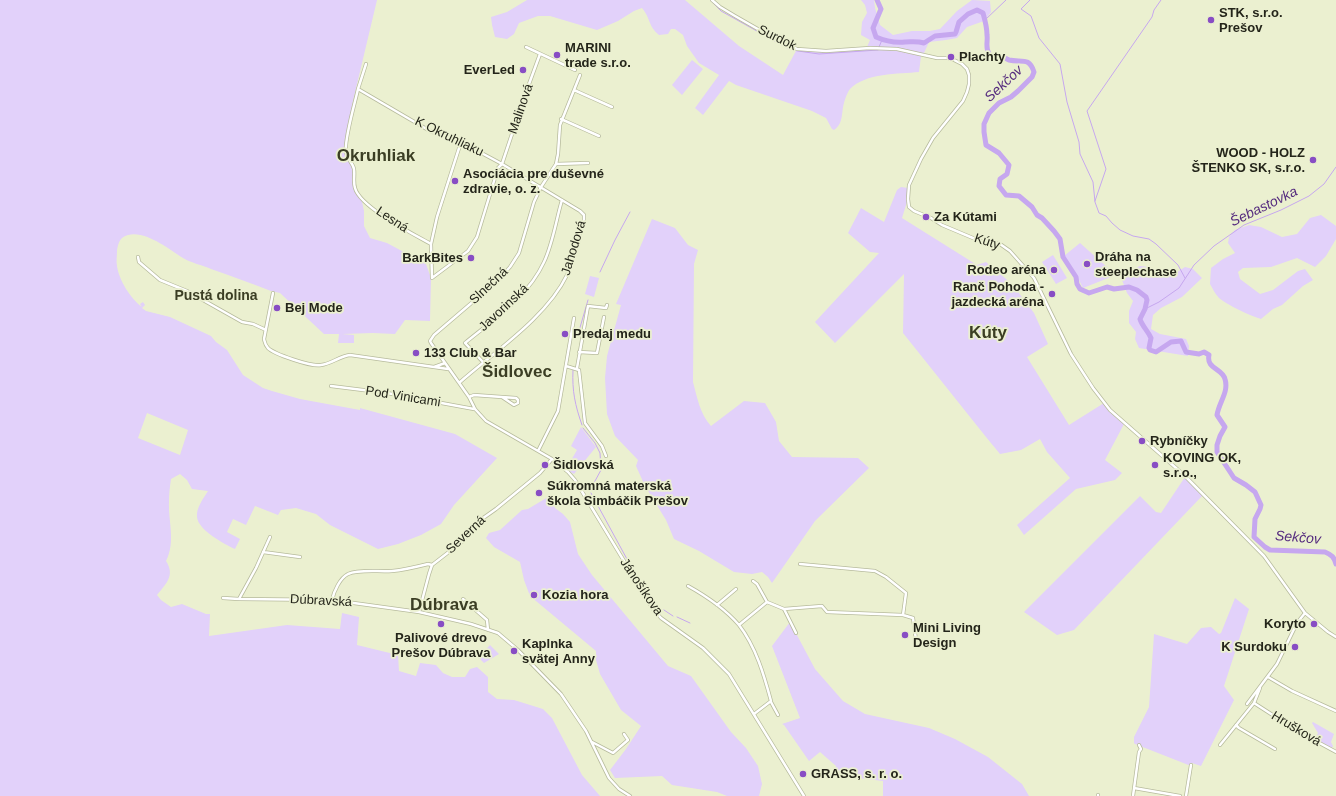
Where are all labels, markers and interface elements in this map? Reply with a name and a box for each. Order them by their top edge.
place label: STK, s.r.o. Prešov [1219,5,1283,36]
marker: STK, s.r.o. Prešov [1206,15,1216,25]
street label: Surdok [755,22,799,54]
place label: MARINI trade s.r.o. [565,40,631,71]
place label: Plachty [959,49,1005,65]
marker: MARINI trade s.r.o. [552,50,562,60]
marker: Plachty [946,52,956,62]
place label: EverLed [464,62,515,78]
water label: Sekčov [981,62,1027,106]
marker: EverLed [518,65,528,75]
street label: Malinová [505,82,537,136]
street label: K Okruhliaku [412,114,486,160]
place label: WOOD - HOLZ ŠTENKO SK, s.r.o. [1192,145,1305,176]
district label: Okruhliak [337,146,415,166]
marker: WOOD - HOLZ ŠTENKO SK, s.r.o. [1308,155,1318,165]
place label: Asociácia pre duševné zdravie, o. z. [463,166,604,197]
marker: Asociácia pre duševné zdravie, o. z. [450,176,460,186]
water label: Šebastovka [1227,183,1301,231]
street label: Lesná [373,204,411,236]
place label: Za Kútami [934,209,997,225]
marker: Za Kútami [921,212,931,222]
street label: Jahodová [558,219,590,277]
street label: Kúty [972,231,1002,253]
place label: Dráha na steeplechase [1095,249,1177,280]
place label: BarkBites [402,250,463,266]
marker: BarkBites [466,253,476,263]
marker: Dráha na steeplechase [1082,259,1092,269]
place label: Rodeo aréna [967,262,1046,278]
street label: Slnečná [467,264,511,308]
marker: Rodeo aréna [1049,265,1059,275]
place label: Ranč Pohoda - jazdecká aréna [951,279,1044,310]
street label: Javorinská [476,281,532,335]
district label: Pustá dolina [174,288,258,304]
marker: Ranč Pohoda - jazdecká aréna [1047,289,1057,299]
place label: Bej Mode [285,300,343,316]
marker: Bej Mode [272,303,282,313]
district label: Kúty [969,323,1007,343]
place label: Predaj medu [573,326,651,342]
marker: Predaj medu [560,329,570,339]
place label: 133 Club & Bar [424,345,516,361]
marker: 133 Club & Bar [411,348,421,358]
district label: Šidlovec [482,362,552,382]
street label: Pod Vinicami [364,383,442,411]
place label: Rybníčky [1150,433,1208,449]
marker: Rybníčky [1137,436,1147,446]
place label: KOVING OK, s.r.o., [1163,450,1241,481]
place label: Šidlovská [553,457,614,473]
marker: Šidlovská [540,460,550,470]
marker: KOVING OK, s.r.o., [1150,460,1160,470]
place label: Súkromná materská škola Simbáčik Prešov [547,478,688,509]
marker: Súkromná materská škola Simbáčik Prešov [534,488,544,498]
street label: Severná [443,513,489,557]
water label: Sekčov [1274,528,1322,548]
street label: Jánošíkova [616,555,666,619]
place label: Kozia hora [542,587,608,603]
marker: Kozia hora [529,590,539,600]
street label: Dúbravská [290,592,352,610]
district label: Dúbrava [410,595,478,615]
place label: Koryto [1264,616,1306,632]
marker: Palivové drevo Prešov Dúbrava [436,619,446,629]
marker: Koryto [1309,619,1319,629]
place label: Mini Living Design [913,620,981,651]
place label: Palivové drevo Prešov Dúbrava [392,630,490,661]
marker: Mini Living Design [900,630,910,640]
place label: Kaplnka svätej Anny [522,636,595,667]
place label: K Surdoku [1221,639,1287,655]
marker: K Surdoku [1290,642,1300,652]
marker: Kaplnka svätej Anny [509,646,519,656]
street label: Hrušková [1268,708,1324,750]
place label: GRASS, s. r. o. [811,766,902,782]
marker: GRASS, s. r. o. [798,769,808,779]

